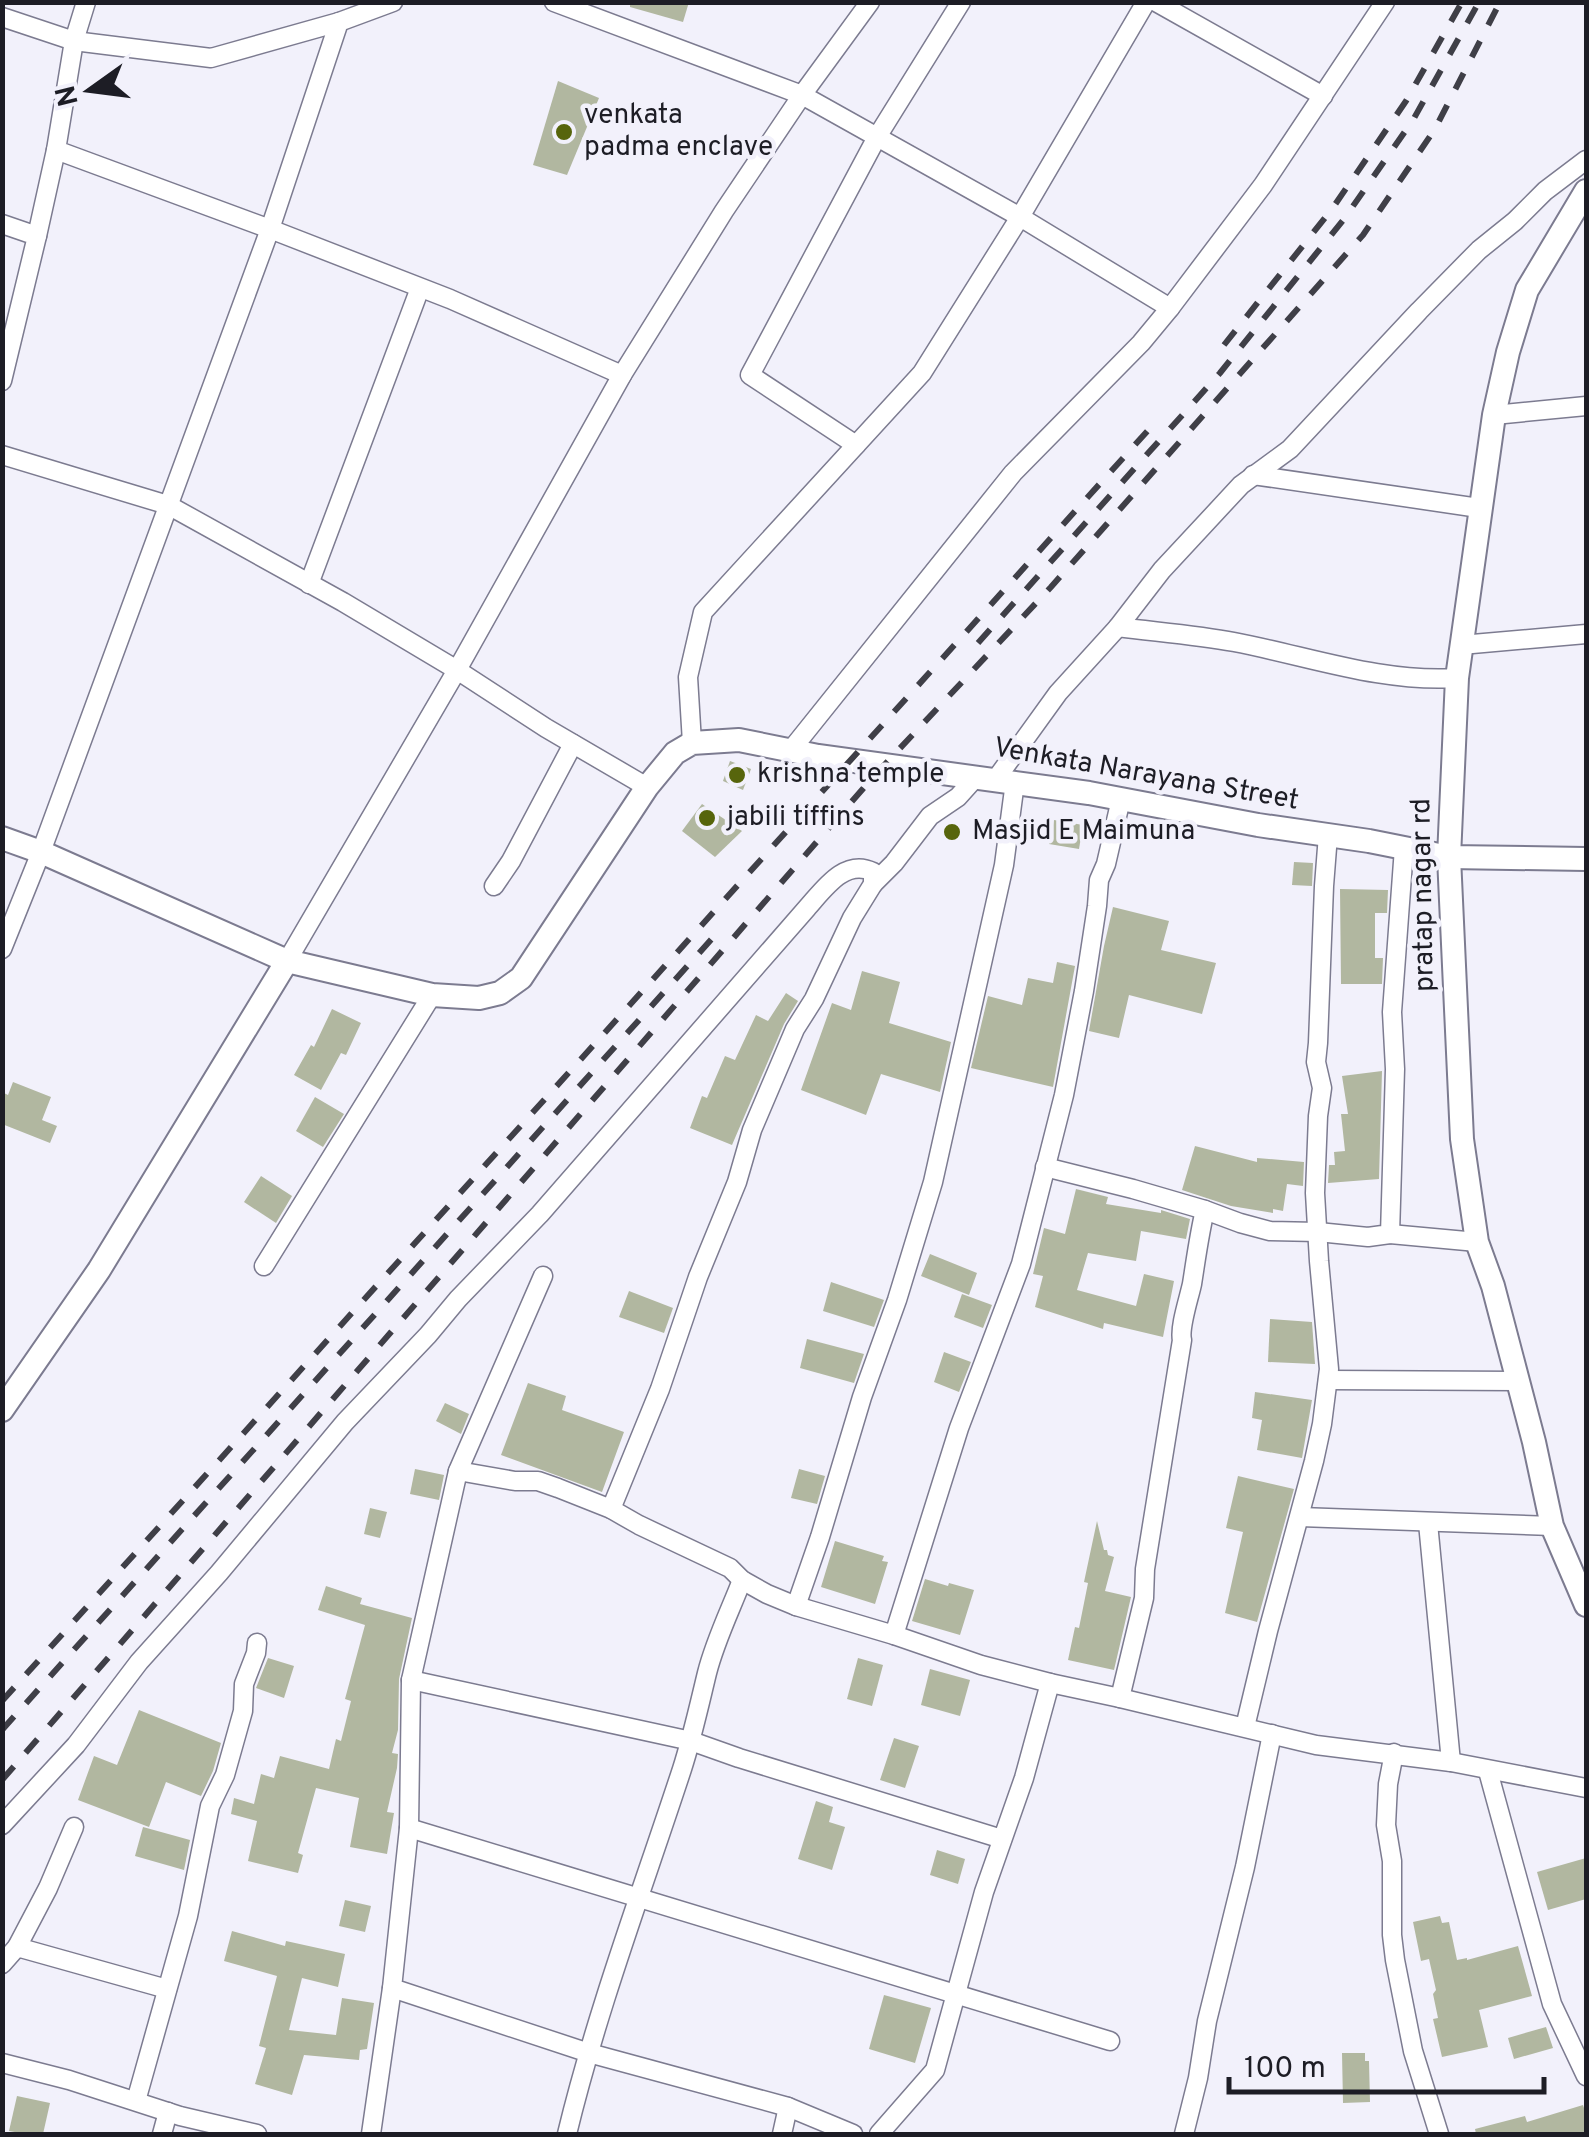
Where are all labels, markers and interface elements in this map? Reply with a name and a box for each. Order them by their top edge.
north arrow [40,40,140,140]
text: N [49,81,89,109]
place label: venkata padma enclave [584,98,773,166]
marker: venkata padma enclave [553,121,575,143]
street label: Venkata Narayana Street [990,730,1302,820]
place label: krishna temple [757,757,944,793]
marker: krishna temple [726,764,748,786]
street label: pratap nagar rd [1404,798,1444,992]
place label: jabili tiffins [725,800,865,836]
marker: jabili tiffins [696,807,718,829]
place label: Masjid E Maimuna [972,814,1195,850]
marker: Masjid E Maimuna [941,821,963,843]
scale bar [1229,2032,1544,2094]
text: 100 m [1244,2051,1326,2088]

